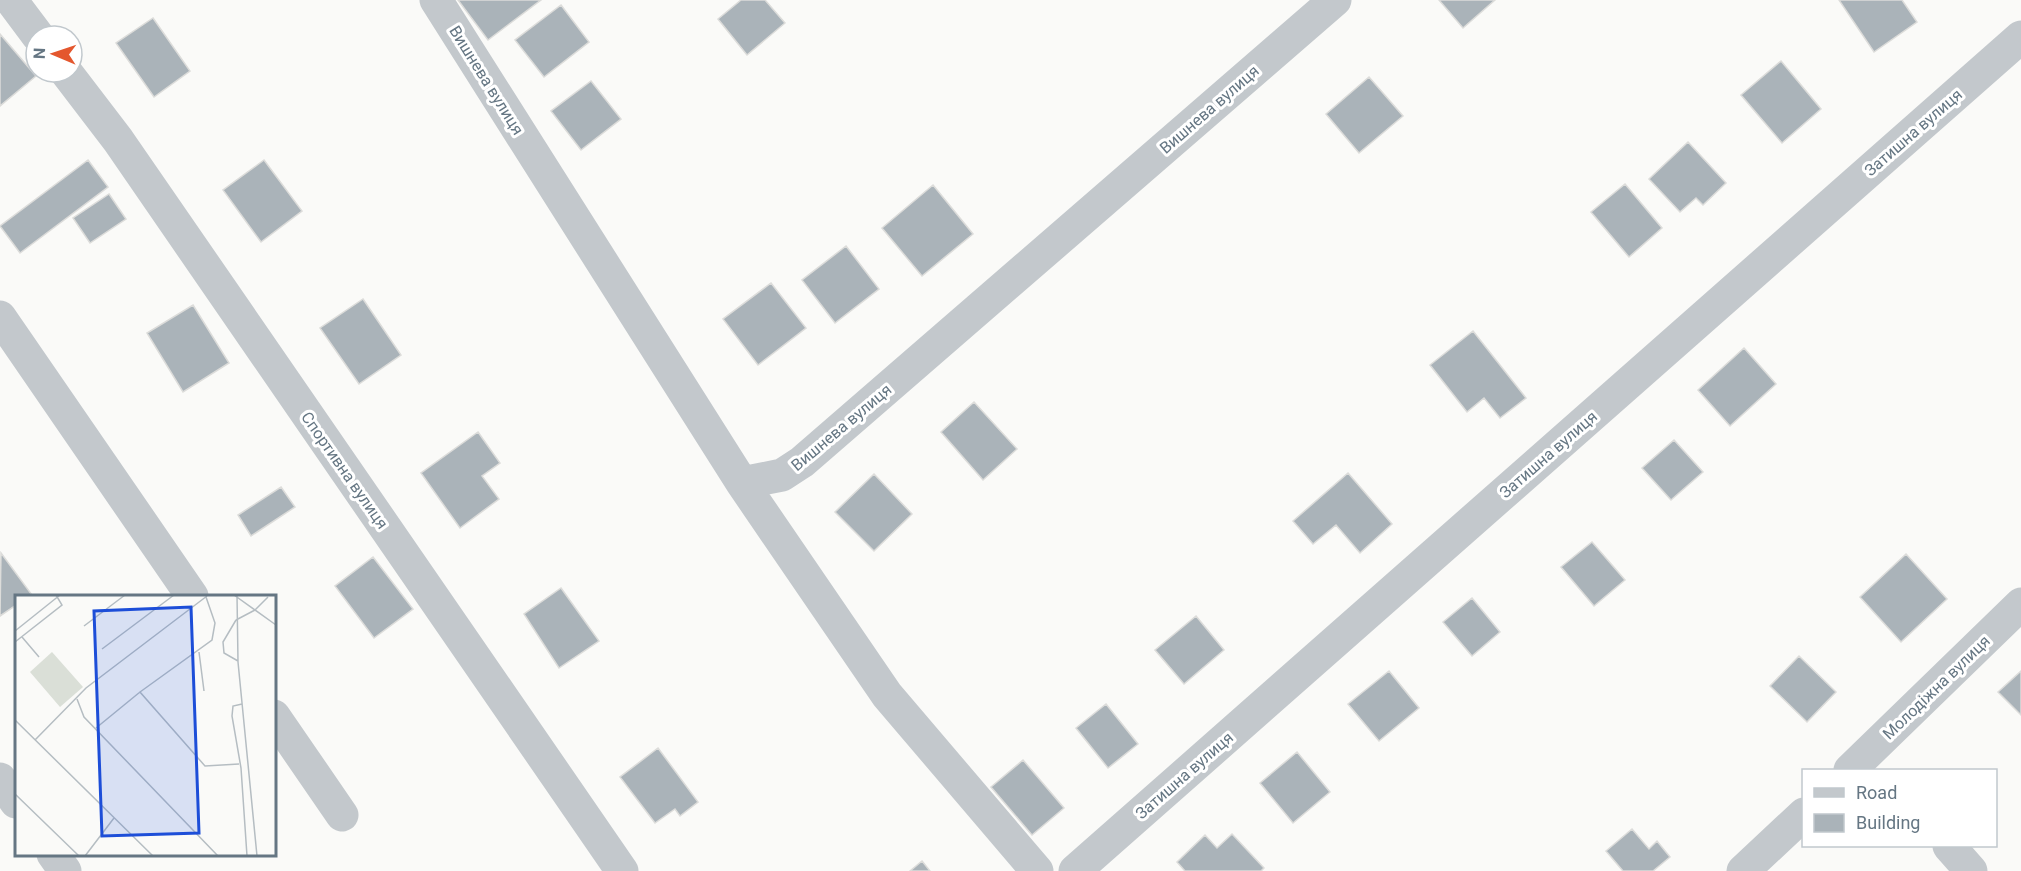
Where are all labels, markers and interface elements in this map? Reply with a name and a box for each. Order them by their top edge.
street label: Вишнева вулиця [445,22,528,138]
north arrow [24,24,84,84]
text: N [30,48,49,59]
street label: Вишнева вулиця [1156,61,1263,157]
street label: Затишна вулиця [1861,85,1966,180]
street label: Вишнева вулиця [787,380,895,475]
street label: Затишна вулиця [1496,407,1601,502]
street label: Спортивна вулиця [297,408,392,532]
inset map [15,595,276,856]
street label: Молодіжна вулиця [1879,631,1994,743]
street label: Затишна вулиця [1132,728,1237,823]
legend [1802,769,1997,847]
text: Road [1856,782,1897,803]
text: Building [1856,812,1920,833]

